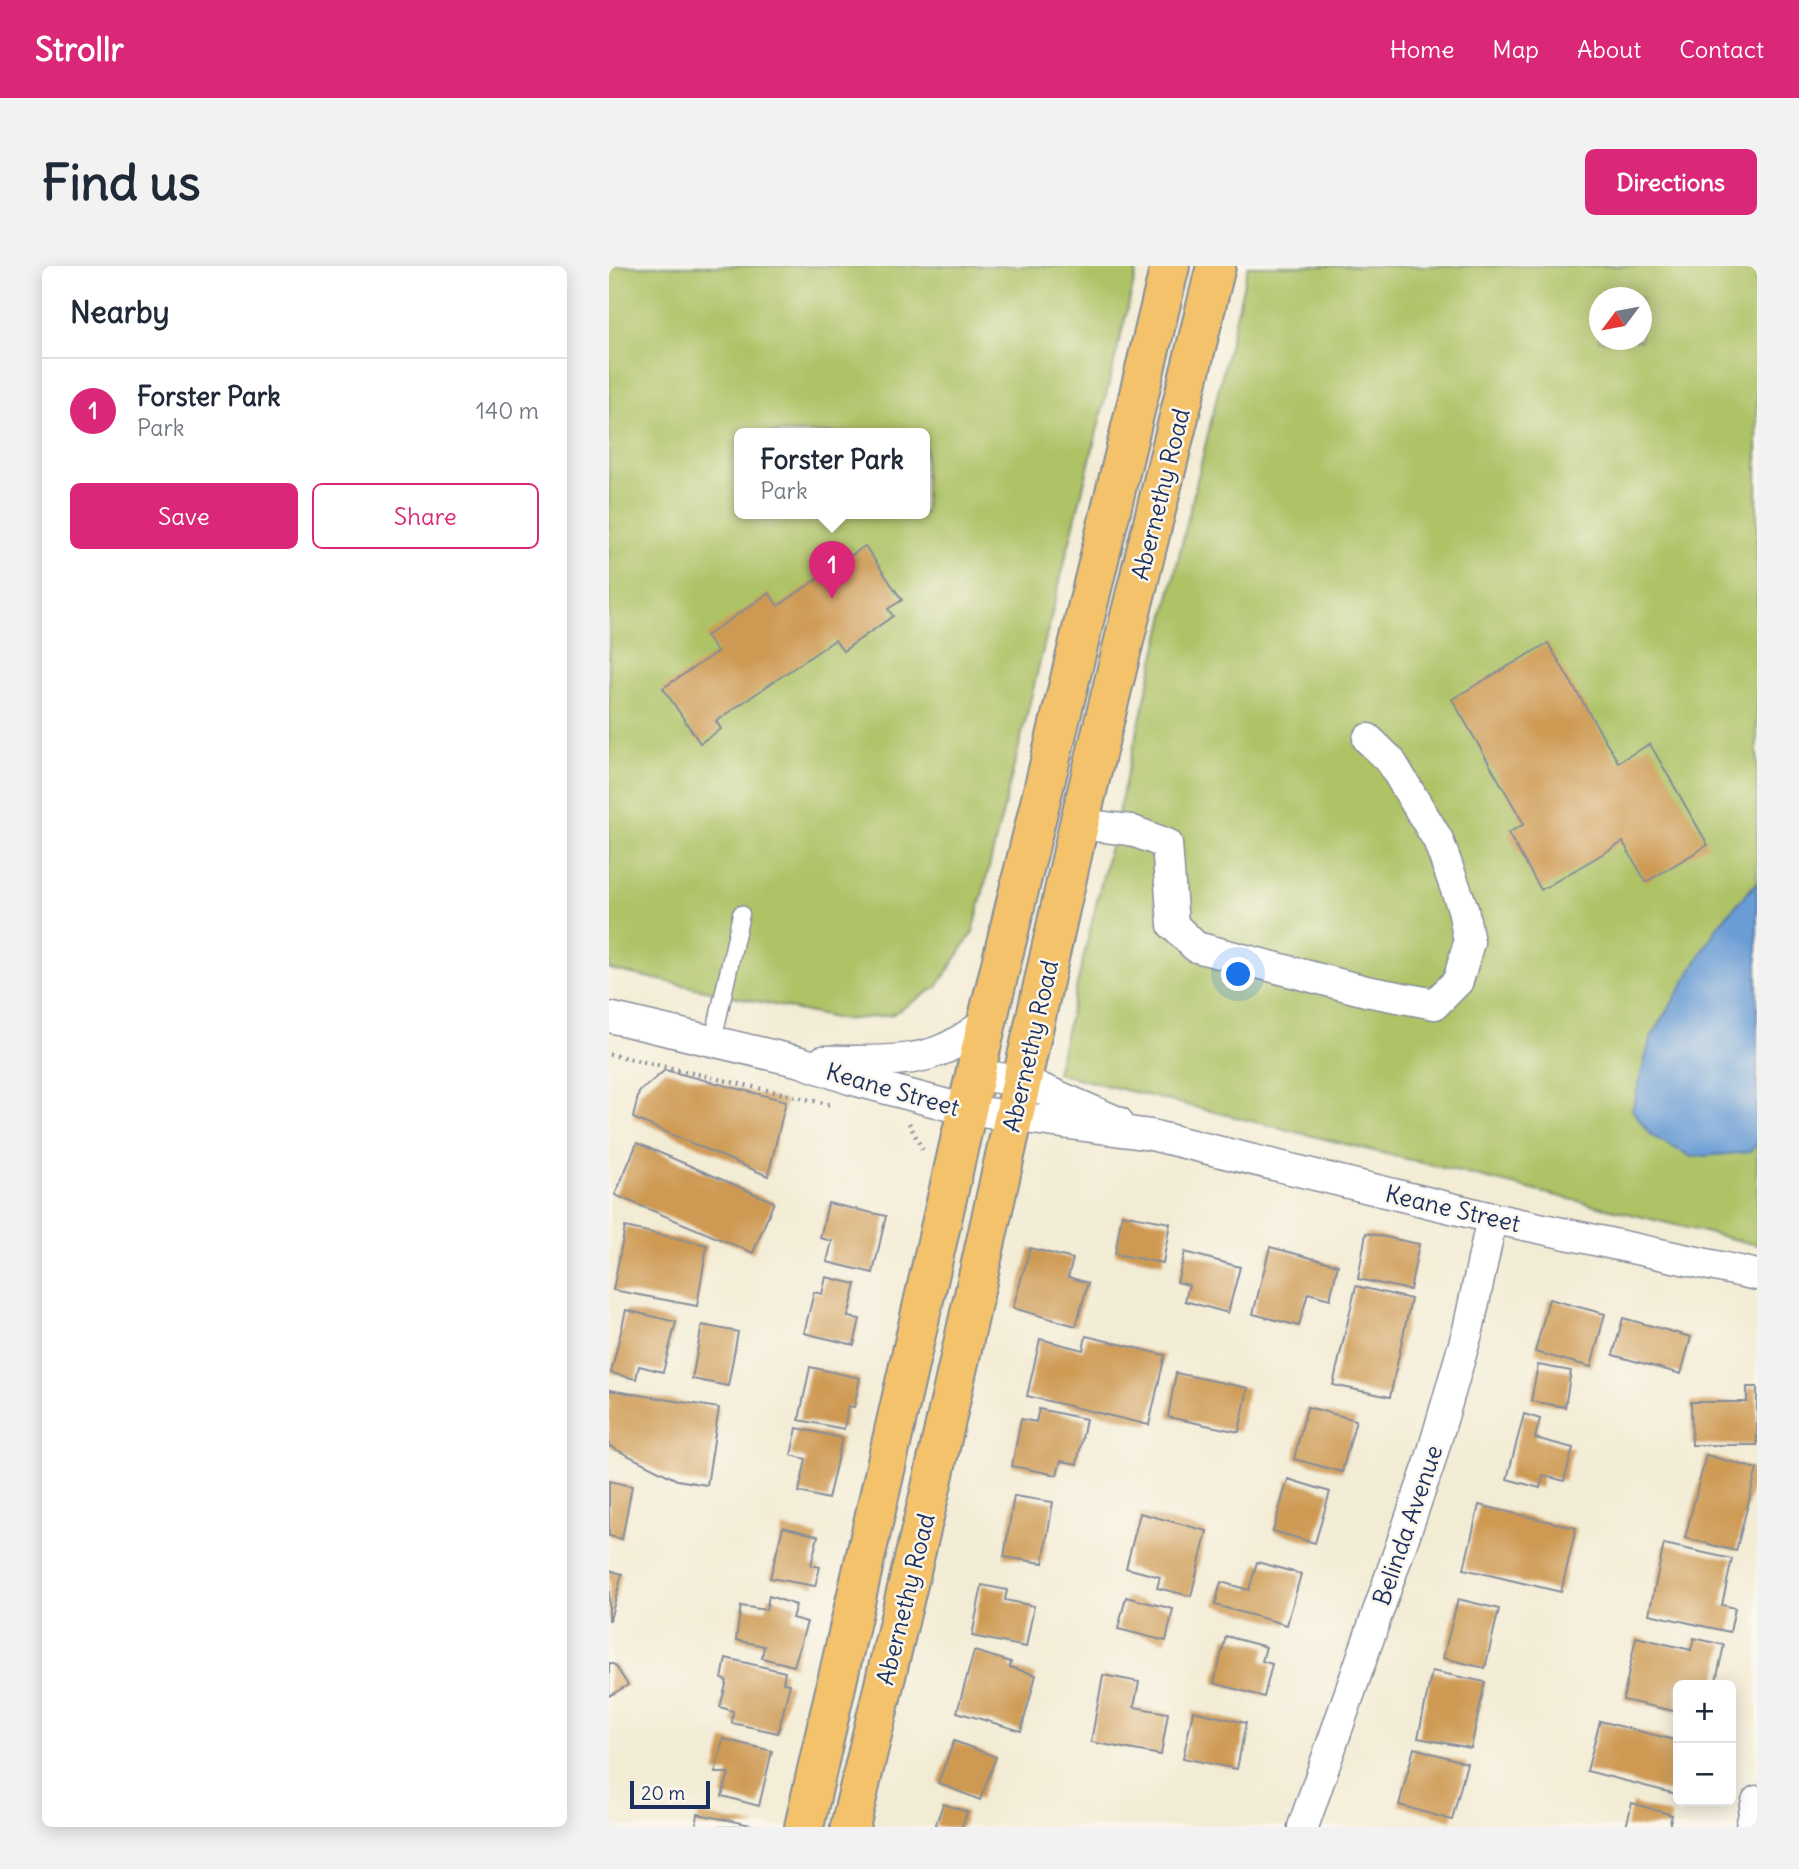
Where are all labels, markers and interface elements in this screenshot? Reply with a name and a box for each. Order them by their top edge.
text: Strollr [35,28,124,70]
text: Home [1390,34,1454,64]
text: Map [1492,34,1539,64]
text: About [1577,34,1641,64]
text: Contact [1679,34,1764,64]
button: Directions [1585,149,1757,215]
text: Find us [42,152,200,213]
north arrow [1589,287,1652,350]
text: Nearby [70,293,170,331]
text: Forster Park [137,380,281,413]
text: 1 [88,396,98,425]
text: 140 m [476,396,539,425]
street label: Abernethy Road [1124,405,1196,583]
text: Park [137,413,185,442]
popup [734,428,930,519]
text: Forster Park [760,443,904,476]
text: Park [760,476,808,505]
button: Save [70,483,298,549]
button: Share [312,483,539,549]
pin: 1 [809,541,855,599]
street label: Abernethy Road [996,957,1064,1135]
your location [1221,957,1255,991]
street label: Keane Street [823,1056,963,1122]
street label: Keane Street [1383,1178,1523,1238]
street label: Belinda Avenue [1366,1441,1448,1609]
street label: Abernethy Road [869,1510,941,1688]
map controls [1673,1680,1736,1806]
button: + [1673,1680,1736,1743]
button: − [1673,1743,1736,1806]
scale bar [630,1778,711,1810]
text: 20 m [641,1781,685,1805]

